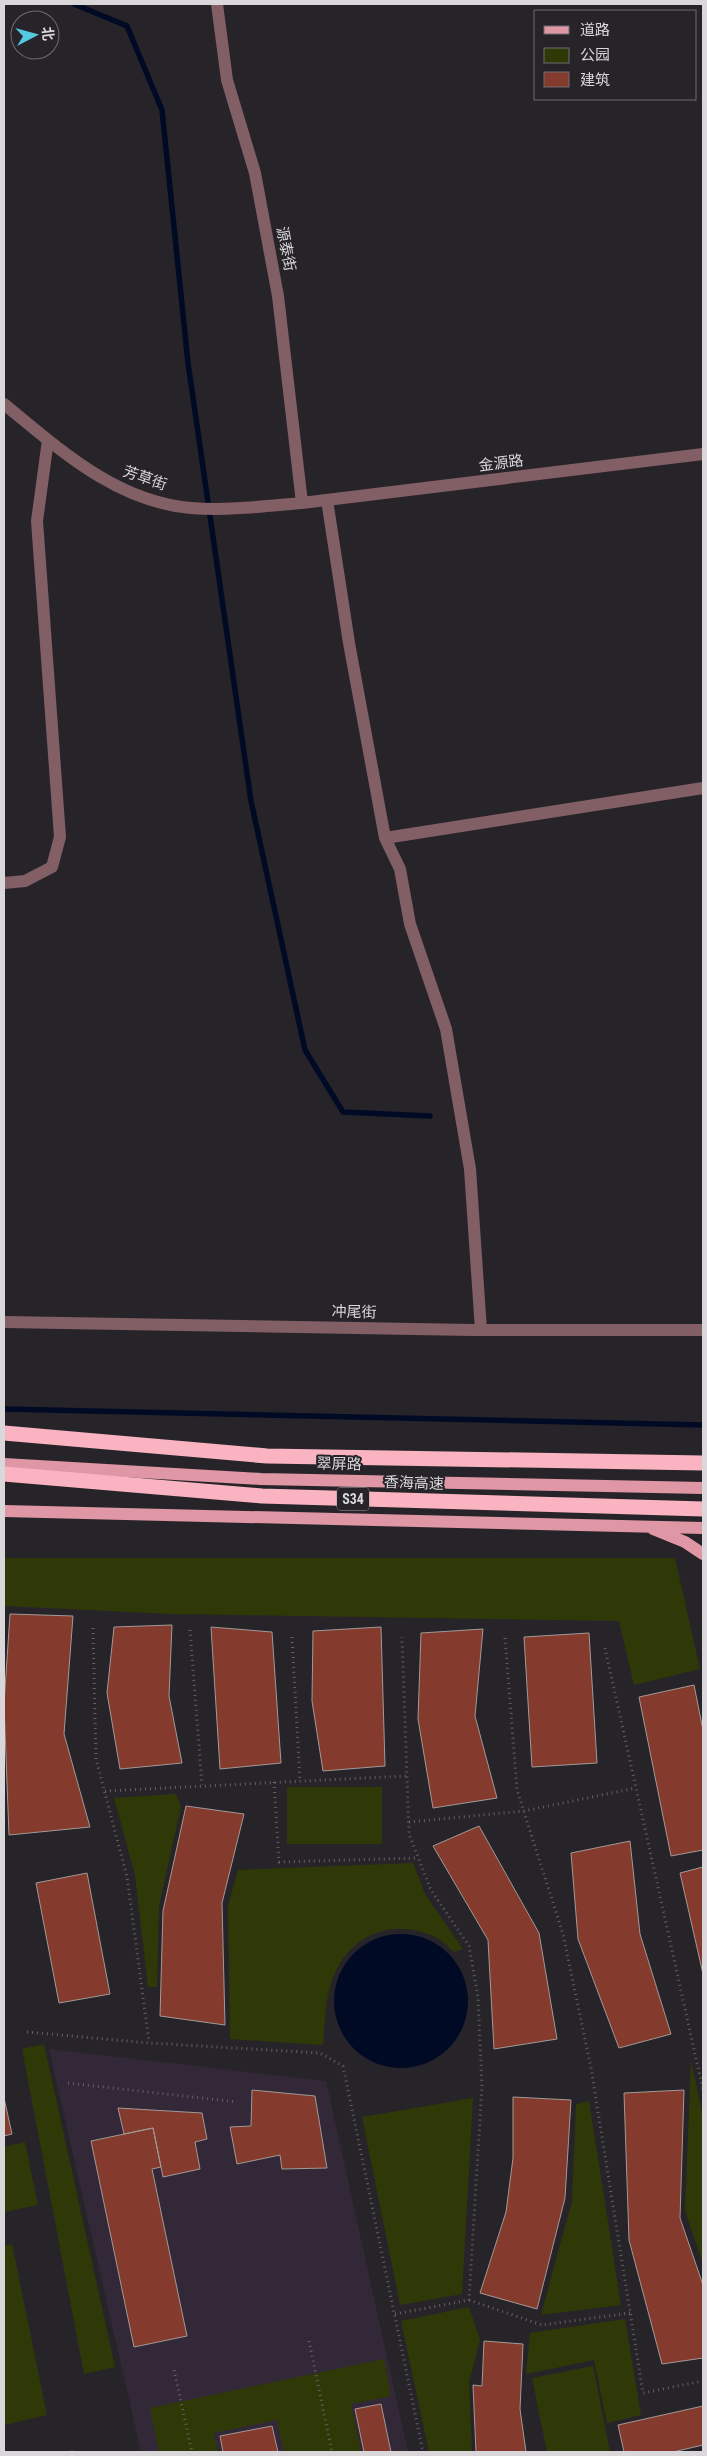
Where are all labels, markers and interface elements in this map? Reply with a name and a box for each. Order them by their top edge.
north arrow [10,10,60,60]
legend [534,10,697,100]
text: 道路 [580,21,610,39]
text: 北 [39,26,57,41]
text: 公园 [580,46,610,64]
text: 建筑 [580,71,610,89]
street label: 源泰街 [273,225,299,273]
street label: 金源路 [478,451,524,475]
street label: 芳草街 [121,462,169,494]
street label: 冲尾街 [331,1303,377,1321]
street label: 翠屏路 [316,1455,362,1473]
street label: 香海高速 [384,1473,444,1493]
road number: S34 [337,1488,369,1510]

